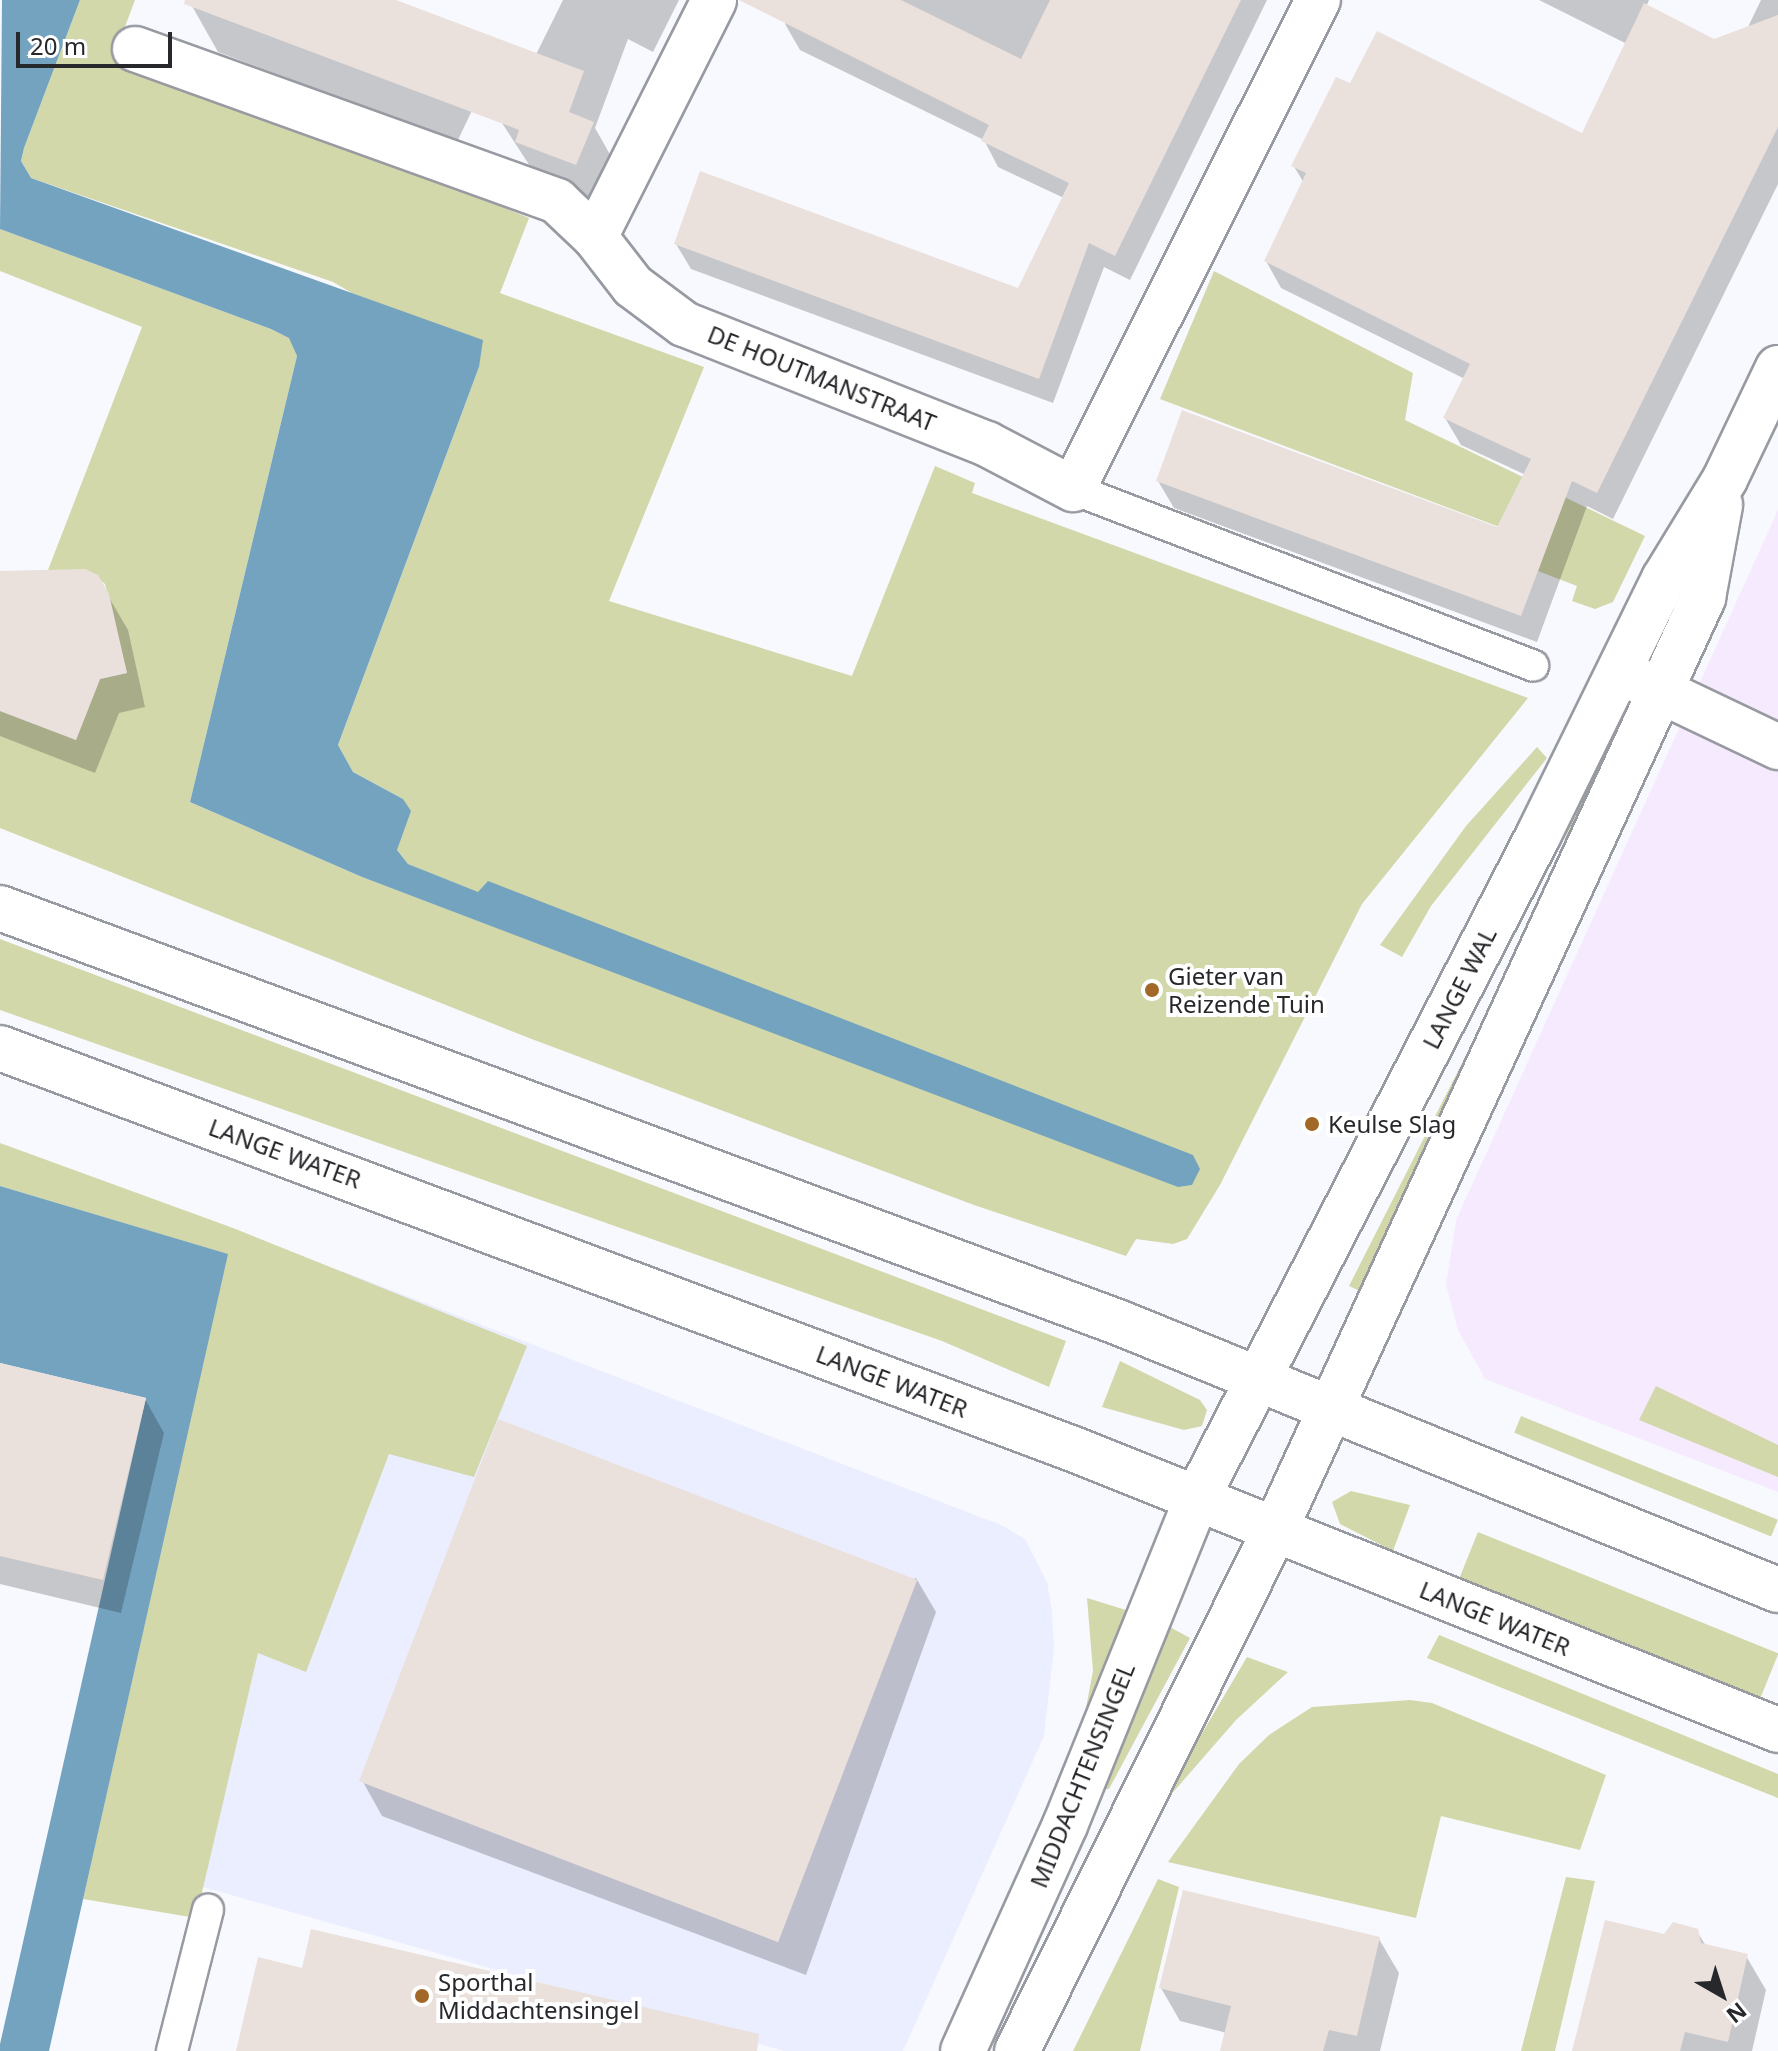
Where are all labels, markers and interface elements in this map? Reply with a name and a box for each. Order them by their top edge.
scale bar [20,16,176,66]
text: 20 m [30,29,86,62]
street label: DE HOUTMANSTRAAT [704,319,940,437]
street label: LANGE WAL [1416,922,1502,1054]
place label: Gieter van Reizende Tuin [1168,962,1325,1018]
marker: Gieter van Reizende Tuin [1143,981,1161,999]
place label: Keulse Slag [1328,1110,1456,1138]
street label: LANGE WATER [205,1112,365,1194]
marker: Keulse Slag [1303,1115,1321,1133]
street label: LANGE WATER [812,1339,972,1423]
street label: LANGE WATER [1416,1575,1574,1661]
street label: MIDDACHTENSINGEL [1024,1658,1140,1892]
north arrow [1682,1955,1762,2035]
place label: Sporthal Middachtensingel [438,1968,639,2024]
marker: Sporthal Middachtensingel [413,1987,431,2005]
text: N [1721,1996,1754,2031]

